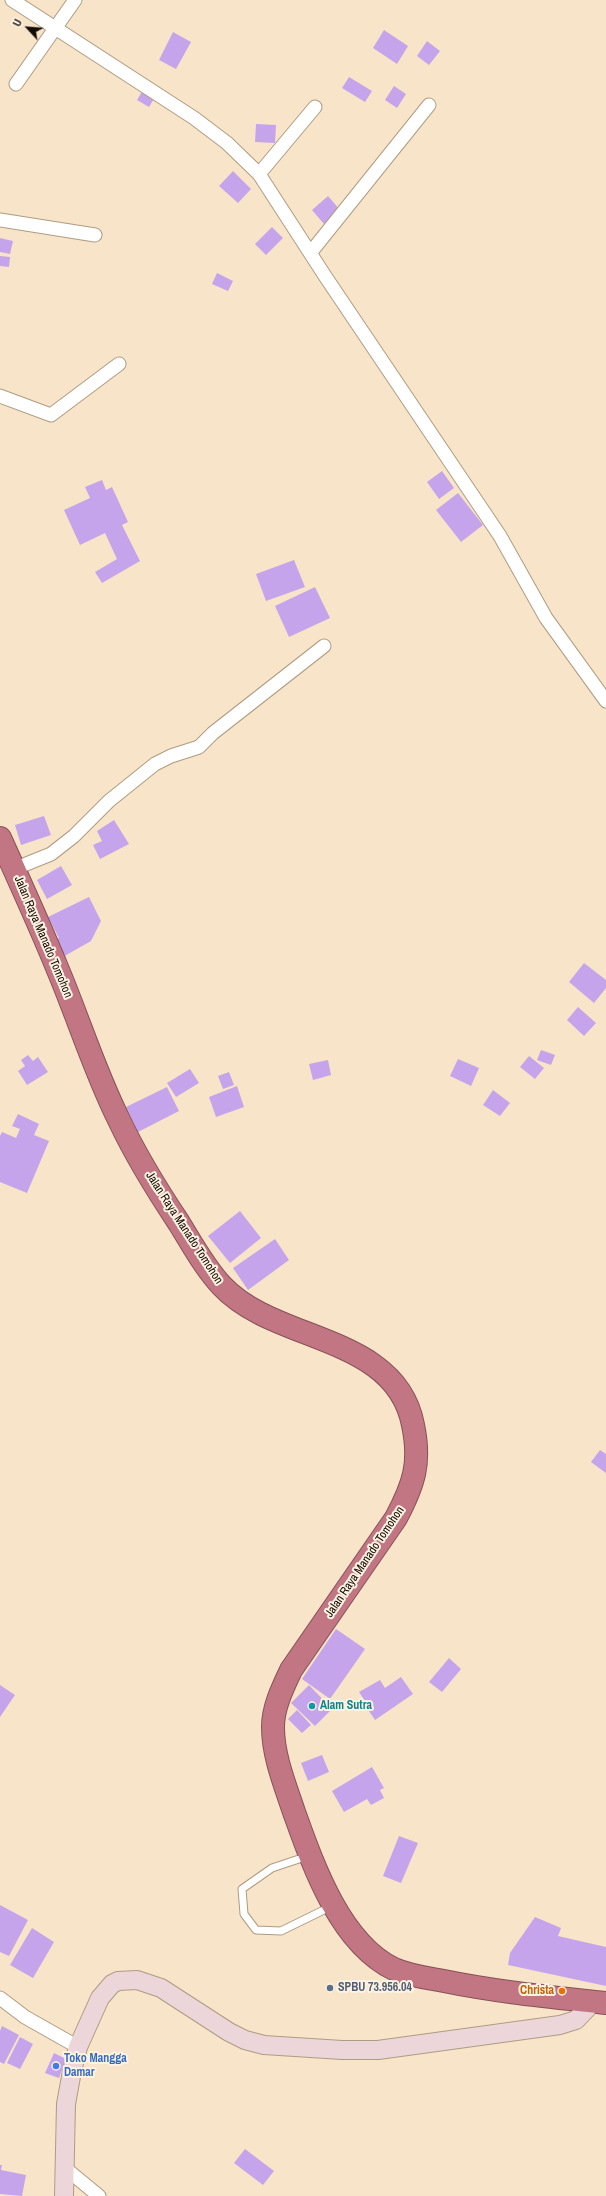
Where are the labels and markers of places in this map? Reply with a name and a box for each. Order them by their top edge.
place label: Alam Sutra [320,1699,372,1713]
marker: Alam Sutra [307,1701,317,1711]
place label: SPBU 73.956.04 [338,1981,412,1995]
marker: SPBU 73.956.04 [325,1983,335,1993]
place label: Christa [520,1984,554,1998]
marker: Christa [557,1986,567,1996]
place label: Toko Mangga Damar [64,2052,127,2080]
marker: Toko Mangga Damar [51,2061,61,2071]

